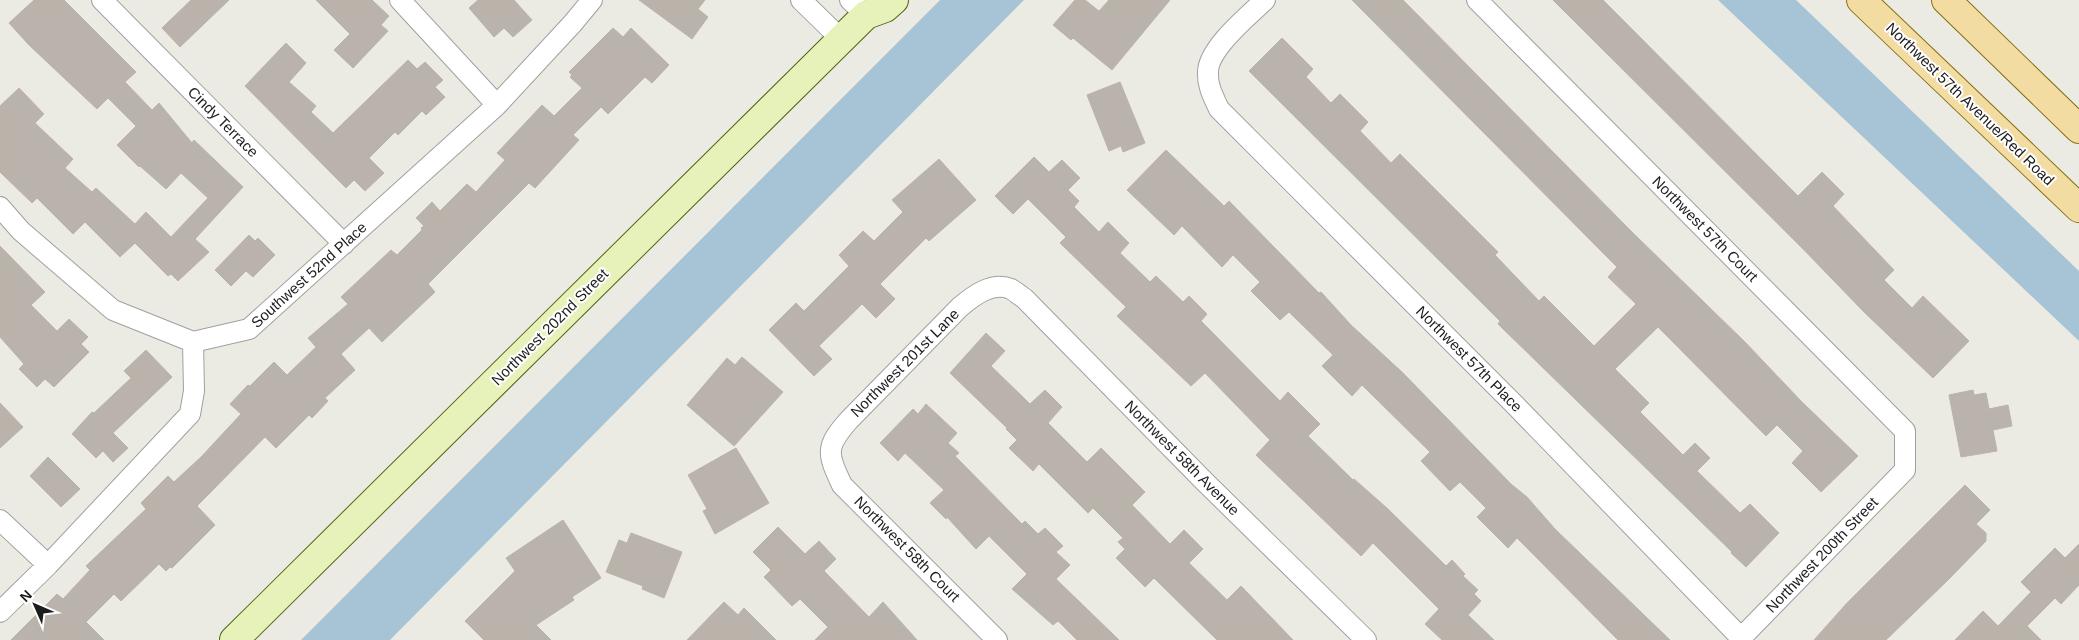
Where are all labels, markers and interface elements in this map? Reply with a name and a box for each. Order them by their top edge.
street label: Northwest 57th Avenue/Red Road [1883,19,2058,188]
street label: Cindy Terrace [185,83,262,160]
street label: Northwest 57th Court [1649,173,1762,285]
street label: Southwest 52nd Place [248,218,370,331]
street label: Northwest 202nd Street [488,264,612,388]
street label: Northwest 57th Place [1413,302,1526,415]
street label: Northwest 201st Lane [847,305,962,420]
street label: Northwest 58th Avenue [1122,397,1243,518]
street label: Northwest 58th Court [851,493,964,605]
street label: Northwest 200th Street [1762,493,1882,616]
north arrow [10,580,60,630]
text: N [17,587,35,605]

